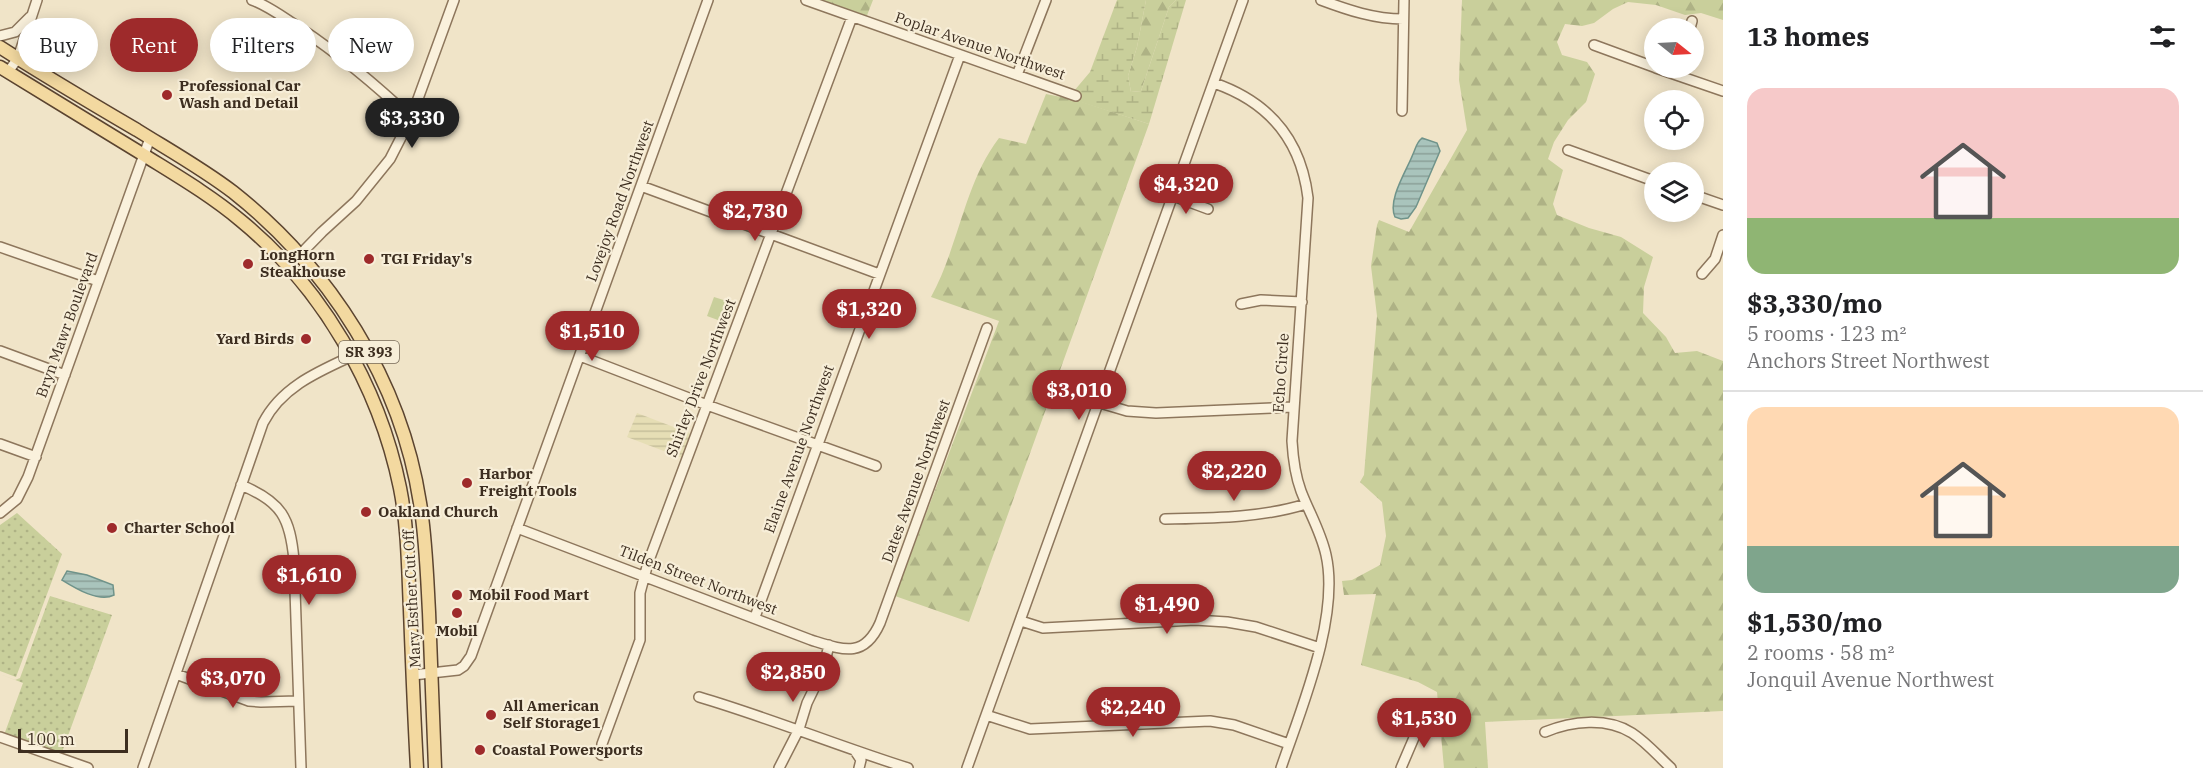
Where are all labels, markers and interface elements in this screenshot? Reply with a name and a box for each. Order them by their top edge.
street label: Poplar Avenue Northwest [892,7,1068,84]
chip: Buy [18,18,98,72]
chip: Rent [110,18,198,72]
chip: Filters [210,18,316,72]
chip: New [328,18,414,72]
north arrow [1644,18,1704,78]
map controls [1644,18,1704,222]
text: 13 homes [1747,19,1869,53]
icon: filters [2146,20,2179,53]
place label: Professional Car Wash and Detail [179,76,301,112]
marker: Professional Car Wash and Detail [160,88,174,102]
button: locate [1644,90,1704,150]
pin: $3,330 [363,98,461,149]
text: $3,330 [379,104,445,131]
street label: Lovejoy Road Northwest [581,118,658,284]
icon: home [1909,127,2017,235]
button: layers [1644,162,1704,222]
pin: $4,320 [1137,164,1235,215]
text: $4,320 [1153,170,1219,197]
pin: $2,730 [706,191,804,242]
text: $2,730 [722,197,788,224]
place label: LongHorn Steakhouse [260,245,346,281]
place label: TGI Friday's [381,249,472,268]
street label: Bryn Mawr Boulevard [31,250,102,400]
marker: TGI Friday's [362,252,376,266]
marker: LongHorn Steakhouse [241,257,255,271]
text: $3,330/mo [1747,286,1882,320]
pin: $1,320 [820,289,918,340]
text: $1,320 [836,295,902,322]
street label: Shirley Drive Northwest [662,296,740,460]
pin: $1,510 [543,311,641,362]
text: $1,510 [559,317,625,344]
text: 5 rooms · 123 m² [1747,320,1906,347]
place label: Yard Birds [216,329,294,348]
marker: Yard Birds [299,332,313,346]
street label: Echo Circle [1268,332,1293,413]
road number: SR 393 [339,341,399,363]
text: Anchors Street Northwest [1747,347,1990,374]
street label: Elaine Avenue Northwest [759,362,838,536]
pin: $3,010 [1030,370,1128,421]
text: $3,010 [1046,376,1112,403]
street label: Dates Avenue Northwest [877,397,954,565]
icon: home [1909,446,2017,554]
pin: $2,220 [1185,451,1283,502]
text: $2,220 [1201,457,1267,484]
place label: Harbor Freight Tools [479,464,577,500]
marker: Harbor Freight Tools [460,476,474,490]
place label: Oakland Church [378,502,499,521]
marker: Oakland Church [359,505,373,519]
place label: Charter School [124,518,235,537]
marker: Charter School [105,521,119,535]
street label: Mary Esther Cut Off [398,529,425,669]
street label: Tilden Street Northwest [616,541,780,619]
pin: $1,610 [260,555,358,606]
text: $1,610 [276,561,342,588]
pin: $1,490 [1118,584,1216,635]
place label: Mobil Food Mart [469,585,589,604]
marker: Mobil Food Mart [450,588,464,602]
text: $1,490 [1134,590,1200,617]
text: $1,530/mo [1747,605,1882,639]
marker: Mobil [450,606,464,620]
place label: Mobil [436,621,478,640]
text: 2 rooms · 58 m² [1747,639,1894,666]
pin: $2,850 [744,652,842,703]
pin: $3,070 [184,658,282,709]
text: $2,850 [760,658,826,685]
text: $3,070 [200,664,266,691]
text: Jonquil Avenue Northwest [1747,666,1994,693]
pin: $2,240 [1084,687,1182,738]
text: $2,240 [1100,693,1166,720]
place label: All American Self Storage1 [503,696,601,732]
pin: $1,530 [1375,698,1473,749]
text: $1,530 [1391,704,1457,731]
marker: All American Self Storage1 [484,708,498,722]
scale bar [18,726,128,754]
text: 100 m [27,729,75,749]
place label: Coastal Powersports [492,740,643,759]
marker: Coastal Powersports [473,743,487,757]

